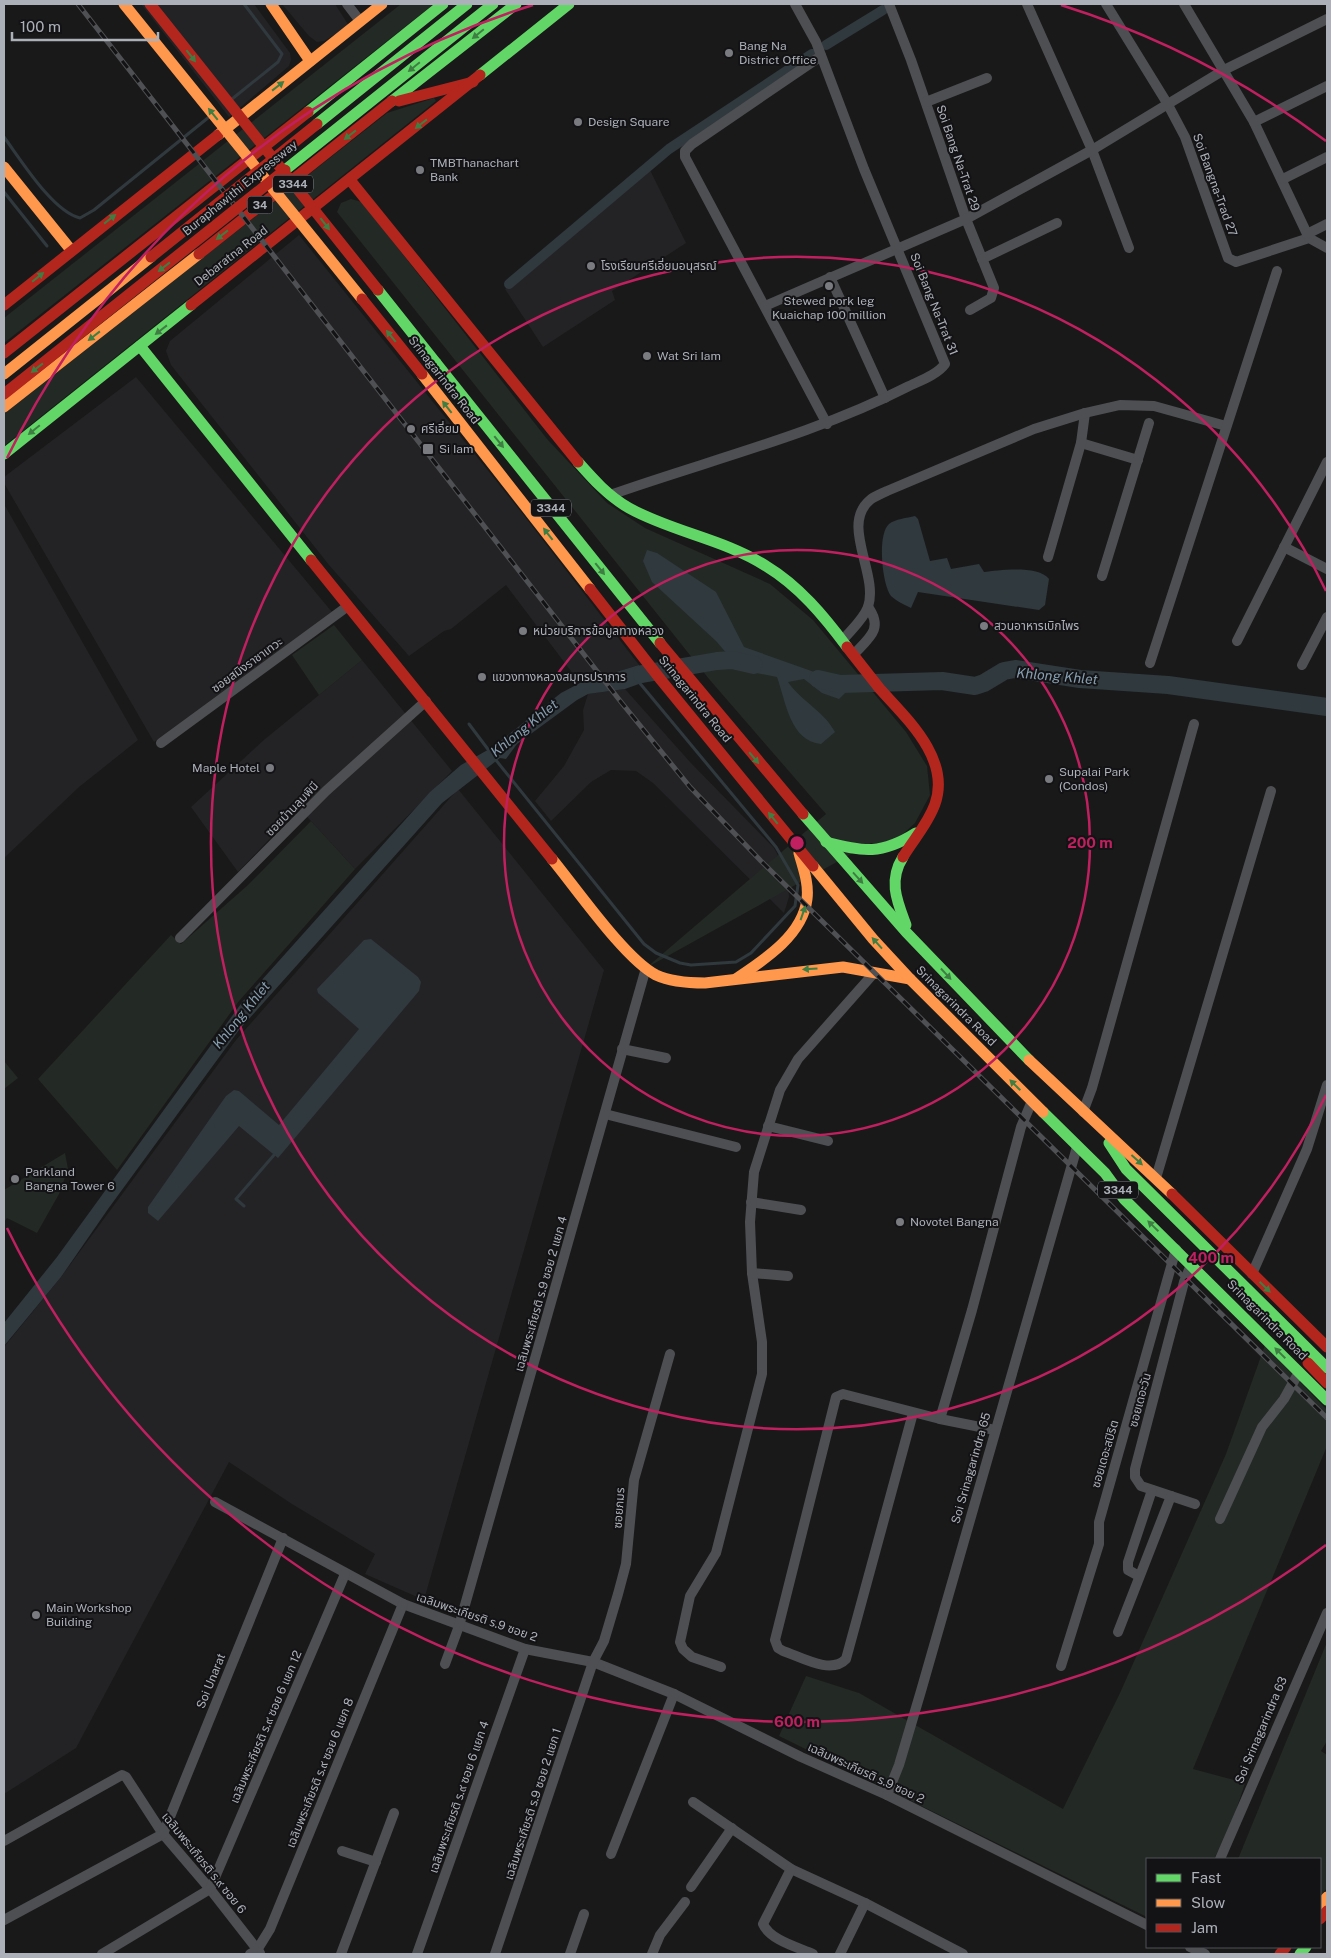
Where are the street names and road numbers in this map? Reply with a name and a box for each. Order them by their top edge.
street label: Soi Bang Na-Trat 29 [933,103,983,213]
street label: Soi Bangna-Trad 27 [1190,132,1240,238]
street label: Buraphawithi Expressway [180,137,301,239]
road number: 3344 [273,175,313,192]
road number: 34 [248,196,272,214]
street label: Debaratna Road [192,223,270,289]
street label: Soi Bang Na-Trat 31 [907,251,961,357]
street label: Srinagarindra Road [405,333,483,427]
road number: 3344 [531,499,571,516]
street label: ซอยสมิงราชาเทวะ [209,635,285,695]
street label: Srinagarindra Road [656,653,734,745]
street label: ซอยบ้านลุมพินี [263,779,321,839]
street label: Srinagarindra Road [913,963,999,1049]
road number: 3344 [1098,1182,1138,1198]
street label: เฉลิมพระเกียรติ ร.9 ซอย 2 แยก 4 [512,1214,570,1373]
street label: Srinagarindra Road [1224,1277,1310,1363]
street label: ซอยเดอะวัน [1126,1371,1154,1429]
street label: Soi Srinagarindra 65 [948,1410,994,1525]
street label: ซอยเดอะสปิริต [1089,1418,1121,1490]
street label: ซอยภมร [611,1487,627,1529]
street label: เฉลิมพระเกียรติ ร.9 ซอย 2 [415,1590,539,1644]
street label: เฉลิมพระเกียรติ ร.๙ ซอย 6 แยก 12 [227,1648,305,1806]
street label: Soi Unarat [194,1651,229,1711]
street label: Soi Srinagarindra 63 [1232,1674,1290,1786]
street label: เฉลิมพระเกียรติ ร.๙ ซอย 6 แยก 8 [283,1696,357,1850]
street label: เฉลิมพระเกียรติ ร.๙ ซอย 6 แยก 4 [426,1719,492,1875]
street label: เฉลิมพระเกียรติ ร.9 ซอย 2 แยก 1 [502,1726,564,1882]
street label: เฉลิมพระเกียรติ ร.9 ซอย 2 [805,1740,927,1806]
street label: เฉลิมพระเกียรติ ร.๙ ซอย 6 [159,1810,249,1916]

